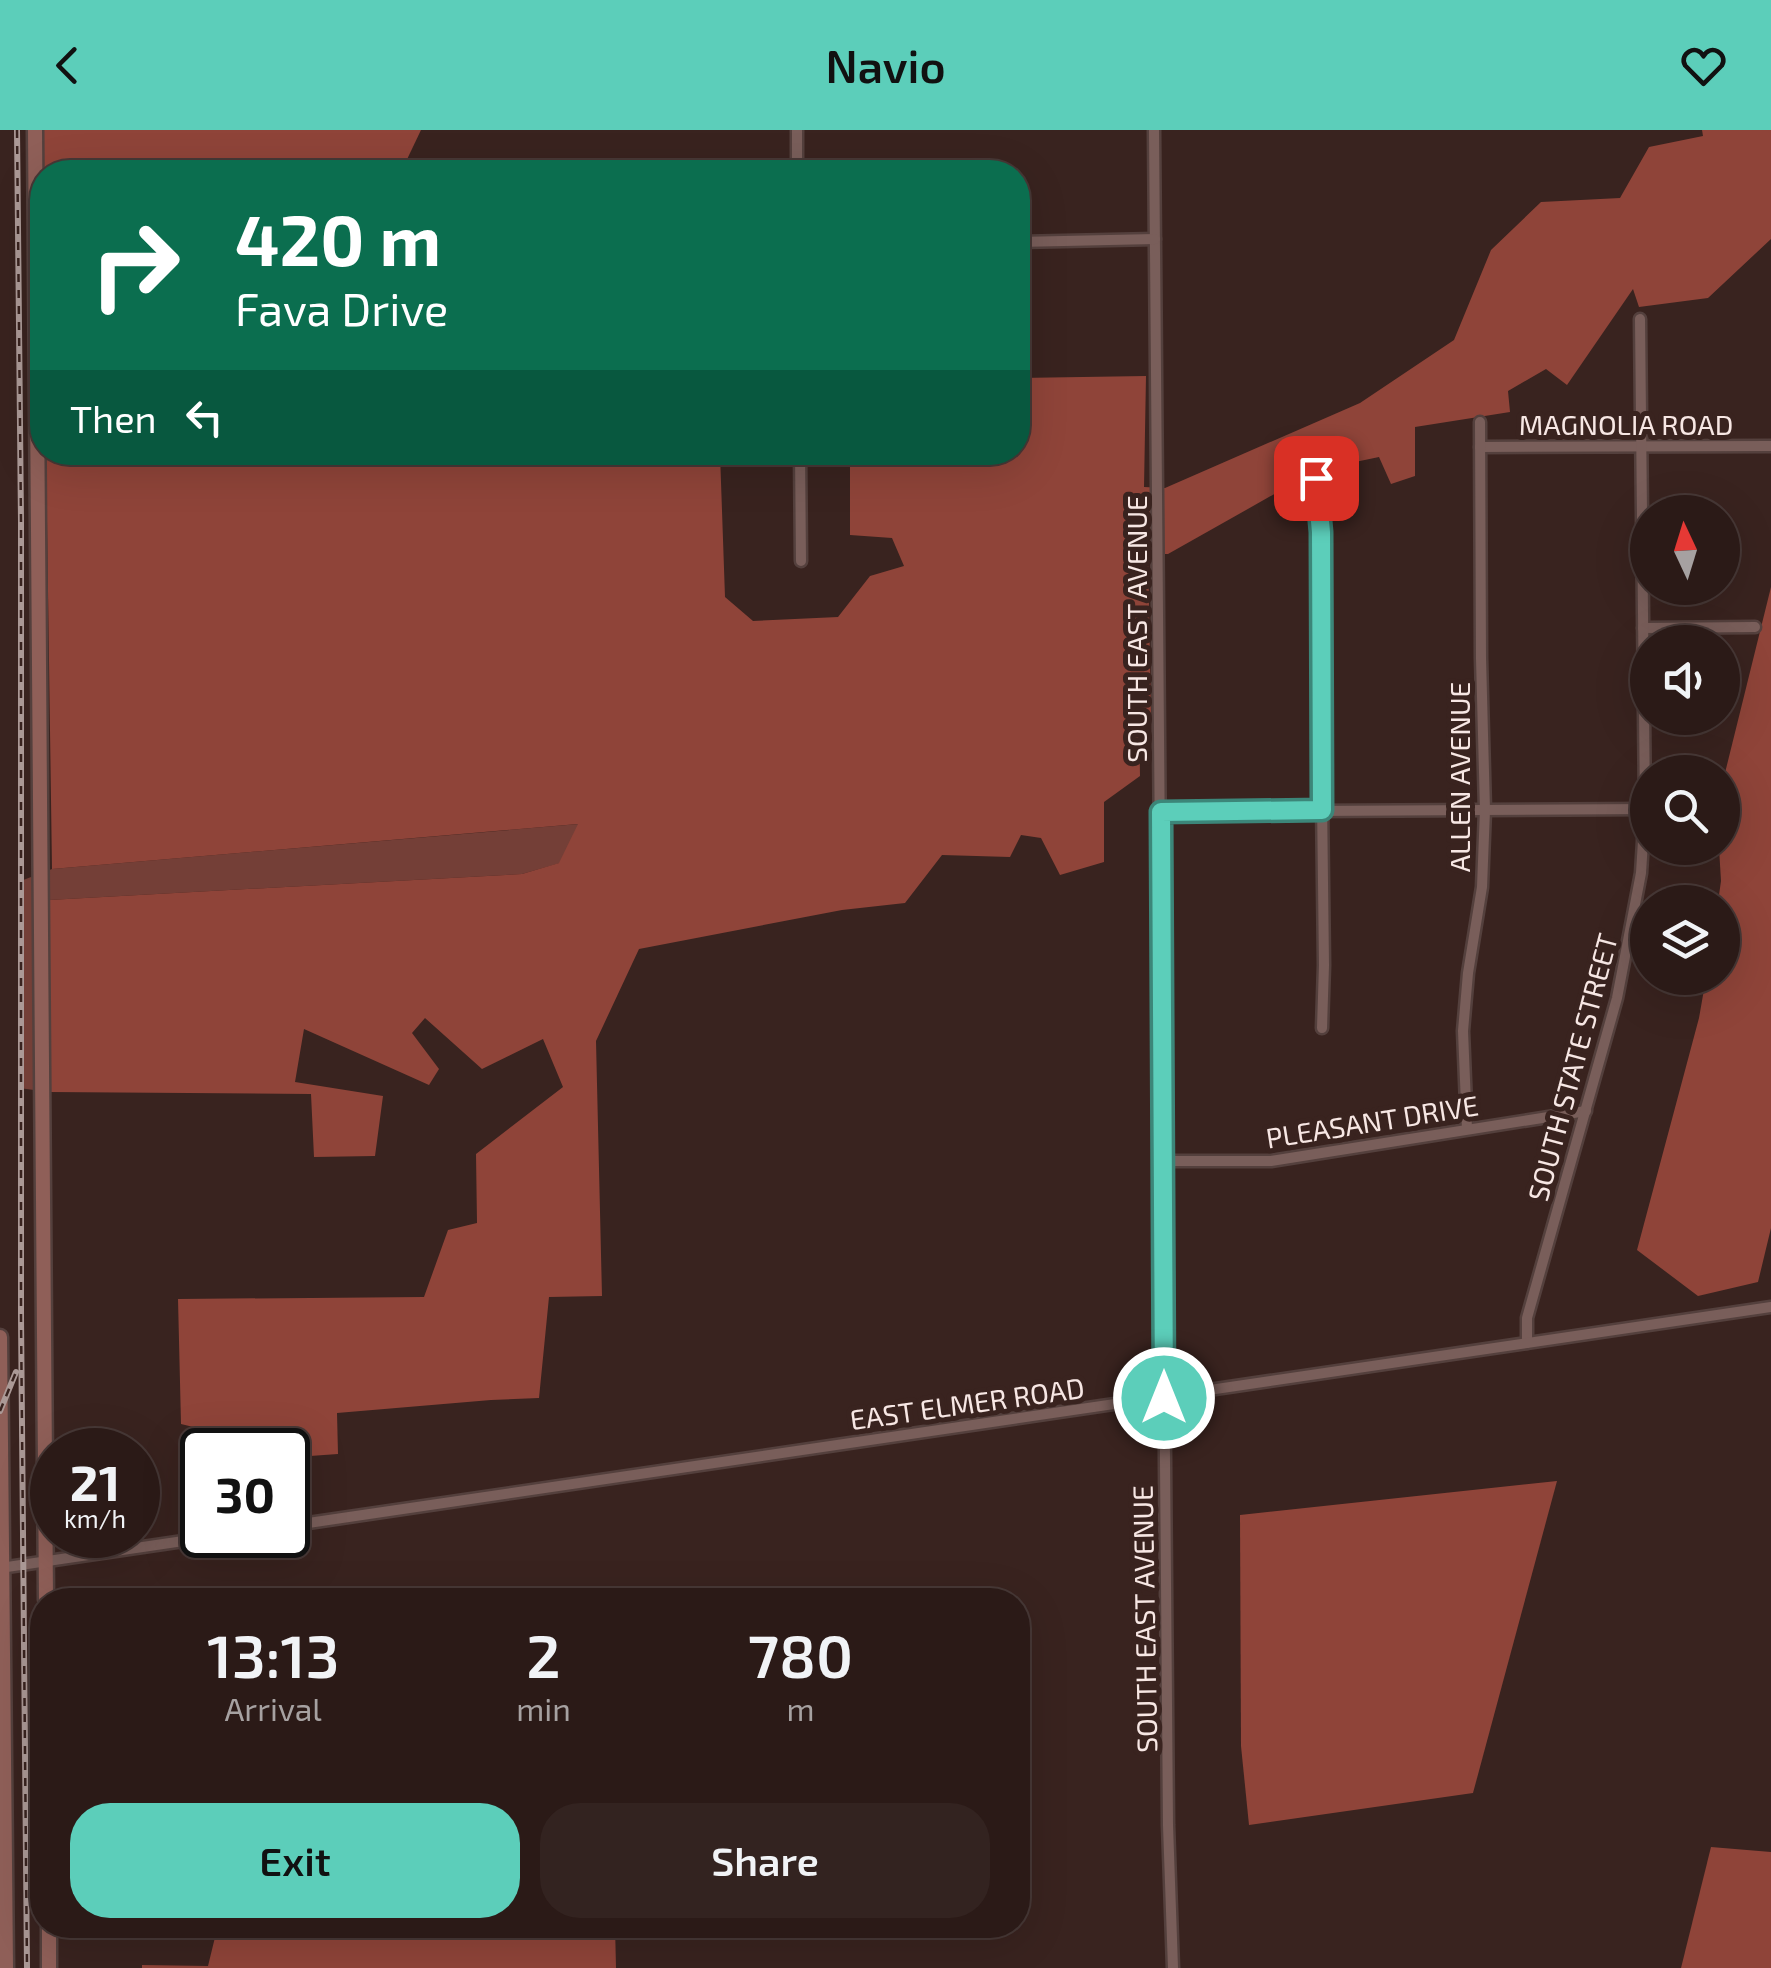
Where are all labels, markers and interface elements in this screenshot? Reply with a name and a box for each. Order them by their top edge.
icon: back [40,38,95,93]
text: Navio [825,38,946,92]
icon: heart [1676,38,1731,93]
text: 420 m [235,196,441,280]
icon: right [70,200,200,330]
text: Fava Drive [235,281,448,335]
icon: left [177,390,232,445]
text: Then [70,395,157,441]
street label: MAGNOLIA ROAD [1519,407,1733,441]
pin [1274,436,1359,521]
icon: arrive [1289,451,1344,506]
street label: SOUTH EAST AVENUE [1119,495,1153,763]
north arrow [1630,495,1740,605]
map controls [1630,495,1740,995]
button: sound [1630,625,1740,735]
street label: ALLEN AVENUE [1442,682,1476,872]
button: search [1630,755,1740,865]
button: layers [1630,885,1740,995]
street label: SOUTH STATE STREET [1520,930,1624,1204]
street label: PLEASANT DRIVE [1263,1087,1481,1155]
position arrow [1112,1346,1216,1450]
street label: EAST ELMER ROAD [848,1370,1086,1436]
speed limit sign: 30 [180,1428,310,1558]
text: 21 [70,1451,120,1511]
street label: SOUTH EAST AVENUE [1125,1485,1163,1753]
text: km/h [64,1503,126,1533]
text: 13:13 [207,1618,339,1690]
text: 2 [526,1618,561,1690]
text: 780 [748,1618,853,1690]
text: Arrival [224,1689,322,1727]
text: min [516,1689,571,1727]
text: m [786,1689,814,1727]
button: Exit [70,1803,520,1918]
button: Share [540,1803,990,1918]

